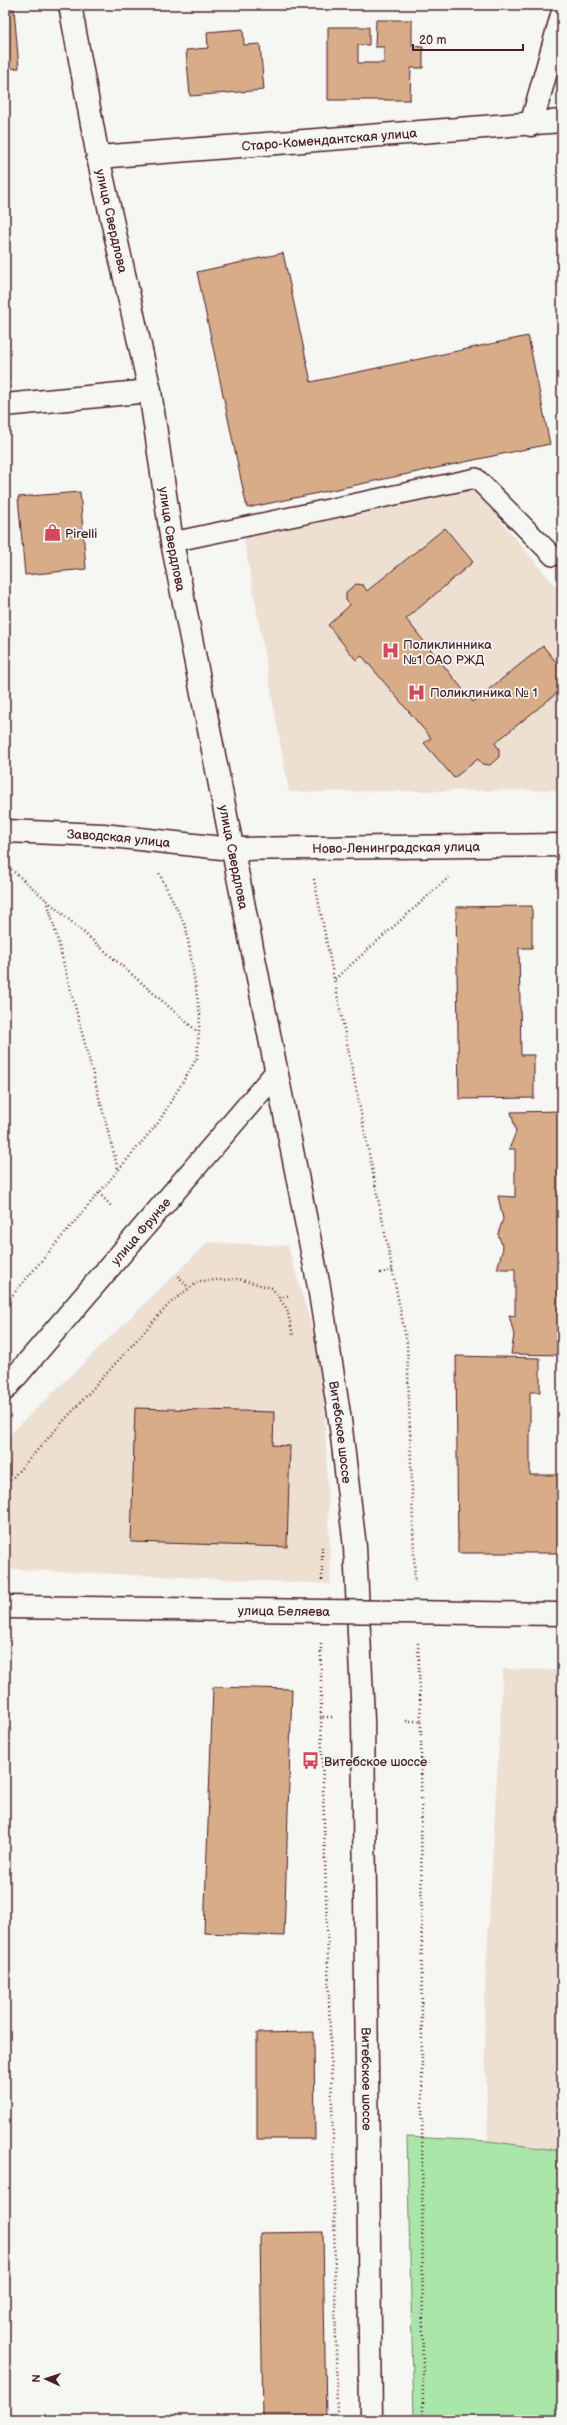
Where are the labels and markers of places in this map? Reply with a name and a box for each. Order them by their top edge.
shop icon: Pirelli [42,523,62,543]
place label: Pirelli [65,526,97,542]
place label: Поликлинника №1 ОАО РЖД [403,637,492,668]
hospital icon: Поликлинника №1 ОАО РЖД [380,641,400,661]
hospital icon: Поликлиника № 1 [407,682,427,702]
place label: Поликлиника № 1 [430,685,538,701]
bus stop icon: Витебское шоссе [301,1751,321,1771]
place label: Витебское шоссе [324,1754,427,1770]

